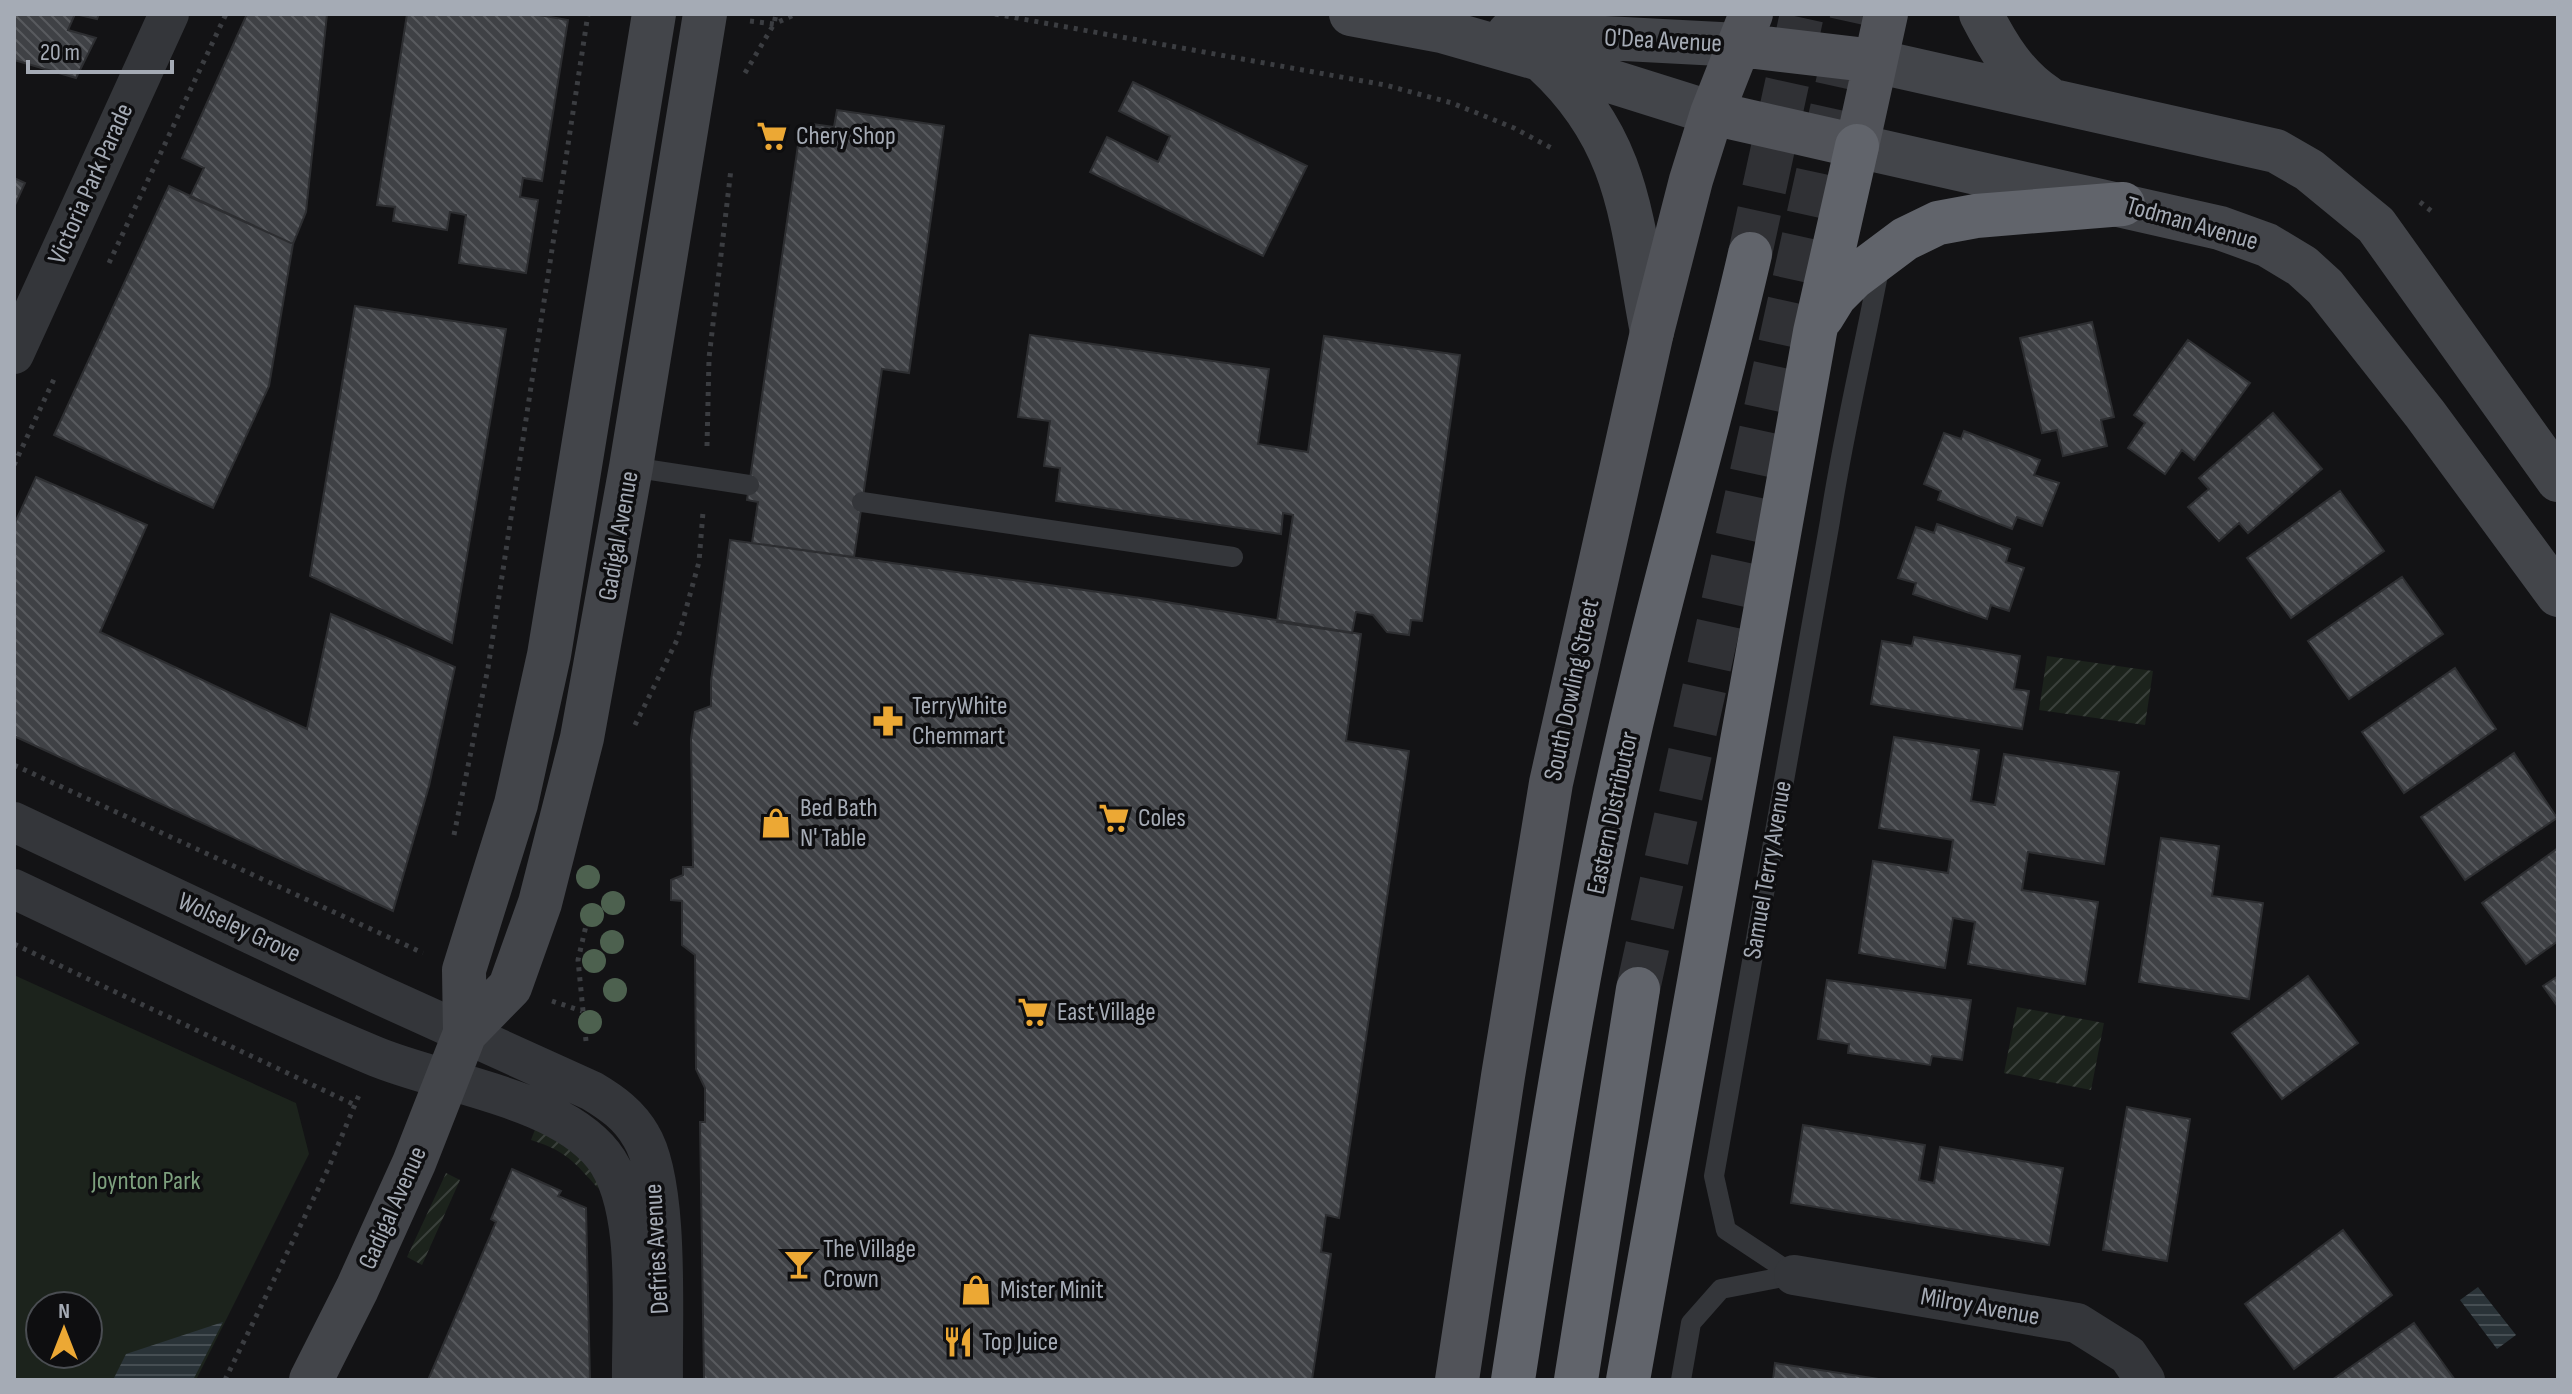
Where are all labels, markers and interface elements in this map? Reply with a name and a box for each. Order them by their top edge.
street label: O'Dea Avenue [1603,22,1723,60]
scale bar [28,24,172,74]
text: 20 m [40,38,80,67]
street label: Victoria Park Parade [42,99,140,269]
supermarket icon: Chery Shop [755,119,789,153]
place label: Chery Shop [796,121,896,152]
street label: Todman Avenue [2122,190,2262,258]
street label: Gadigal Avenue [592,469,646,603]
street label: South Dowling Street [1538,596,1606,784]
place label: TerryWhite Chemmart [912,691,1008,752]
pharmacy icon: TerryWhite Chemmart [871,704,905,738]
street label: Eastern Distributor [1581,728,1645,897]
street label: Samuel Terry Avenue [1737,779,1799,961]
place label: Bed Bath N' Table [800,793,878,854]
supermarket icon: Coles [1097,801,1131,835]
place label: Coles [1138,803,1186,834]
shop icon: Bed Bath N' Table [759,806,793,840]
street label: Wolseley Grove [173,886,305,970]
supermarket icon: East Village [1016,995,1050,1029]
place label: East Village [1057,997,1156,1028]
street label: Gadigal Avenue [352,1142,434,1274]
park label: Joynton Park [90,1166,201,1197]
street label: Defries Avenue [638,1183,676,1315]
place label: The Village Crown [823,1234,916,1295]
bar icon: The Village Crown [782,1247,816,1281]
shop icon: Mister Minit [959,1273,993,1307]
place label: Mister Minit [1000,1275,1104,1306]
street label: Milroy Avenue [1918,1281,2042,1333]
north arrow [24,1290,104,1370]
text: N [58,1298,70,1325]
restaurant icon: Top Juice [941,1325,975,1359]
place label: Top Juice [982,1327,1058,1358]

